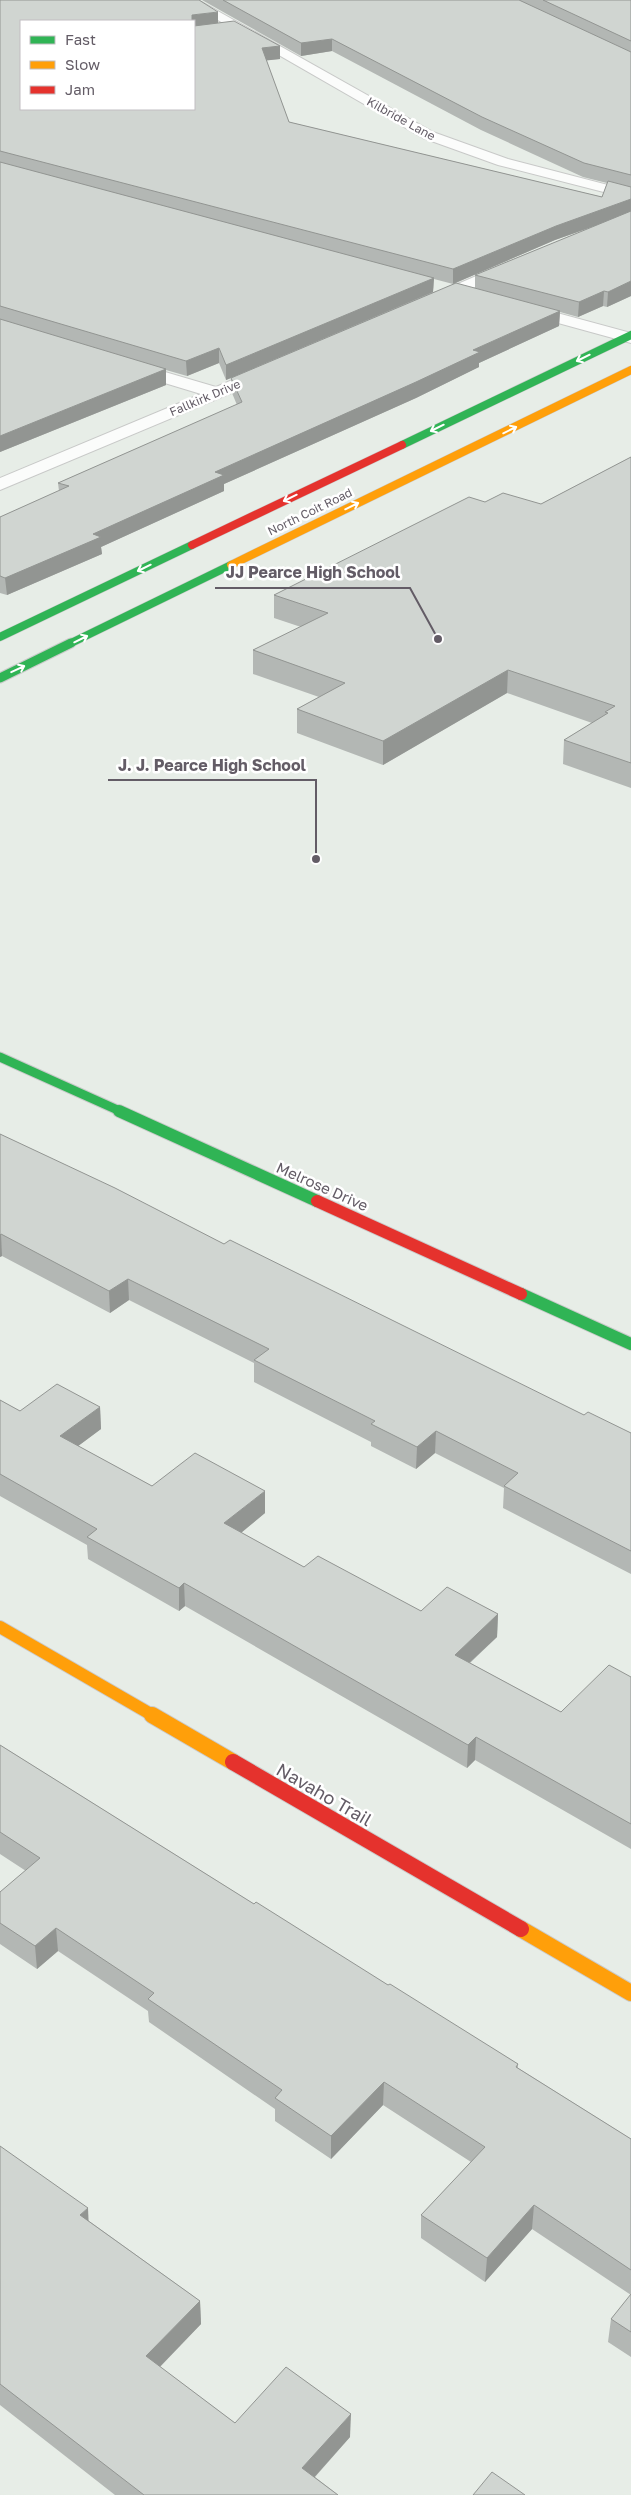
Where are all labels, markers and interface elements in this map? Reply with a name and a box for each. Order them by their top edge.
legend [20,20,195,110]
text: Fast [65,30,96,48]
text: Slow [65,55,100,73]
text: Jam [65,80,95,98]
street label: Kilbride Lane [364,94,438,144]
one-way arrow [576,353,591,363]
street label: Fallkirk Drive [167,376,243,419]
one-way arrow [430,423,445,433]
one-way arrow [502,424,517,434]
street label: North Coit Road [265,485,355,539]
one-way arrow [283,494,298,503]
one-way arrow [345,501,360,511]
callout: JJ Pearce High School [215,557,410,588]
text: JJ Pearce High School [226,562,401,582]
one-way arrow [137,564,152,573]
one-way arrow [73,634,88,644]
one-way arrow [11,664,26,674]
callout: J. J. Pearce High School [108,749,316,780]
text: J. J. Pearce High School [118,755,307,775]
street label: Melrose Drive [274,1158,371,1214]
street label: Navaho Trail [273,1758,376,1830]

